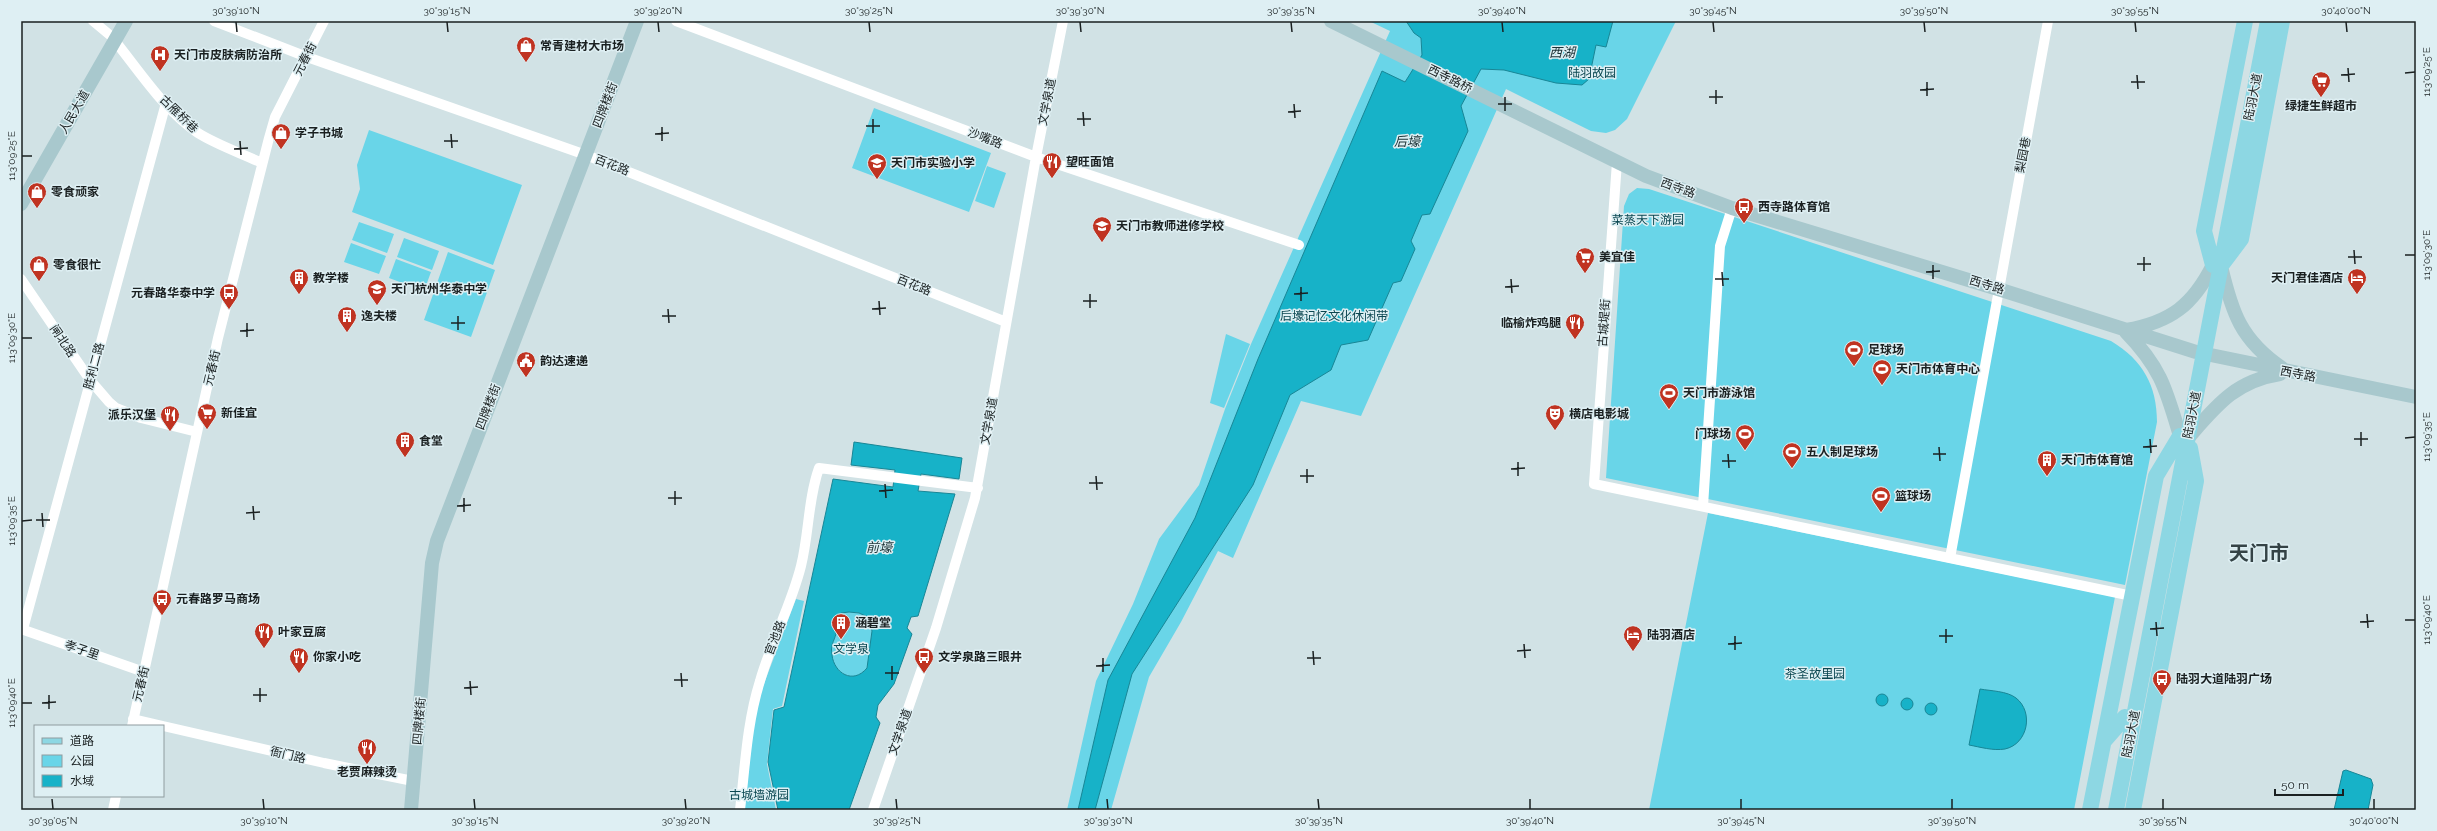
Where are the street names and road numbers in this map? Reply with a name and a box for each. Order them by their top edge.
street label: 元春街 [291,40,319,78]
street label: 西寺路桥 [1425,62,1475,96]
street label: 陆羽大道 [2242,72,2264,122]
street label: 文学泉道 [1036,77,1058,127]
street label: 四牌楼街 [590,80,620,130]
street label: 人民大道 [56,88,92,136]
street label: 古雁桥巷 [157,92,201,136]
street label: 沙嘴路 [966,125,1004,151]
street label: 梨园巷 [2013,136,2033,174]
street label: 百花路 [593,152,631,178]
street label: 西寺路 [1659,175,1697,201]
street label: 百花路 [895,272,933,298]
street label: 西寺路 [1968,273,2006,297]
street label: 古城堤街 [1595,299,1613,347]
street label: 闸北路 [47,322,79,360]
street label: 胜利二路 [81,341,107,391]
street label: 元春街 [201,349,223,387]
street label: 西寺路 [2279,364,2317,384]
street label: 四牌楼街 [473,382,503,432]
street label: 陆羽大道 [2181,390,2203,440]
street label: 文学泉道 [978,396,1000,446]
street label: 官池路 [762,619,788,657]
street label: 孝子里 [63,638,101,662]
street label: 元春街 [130,665,152,703]
street label: 四牌楼街 [410,696,428,746]
street label: 文学泉道 [886,707,914,757]
street label: 陆羽大道 [2120,709,2142,759]
street label: 衙门路 [269,744,307,766]

